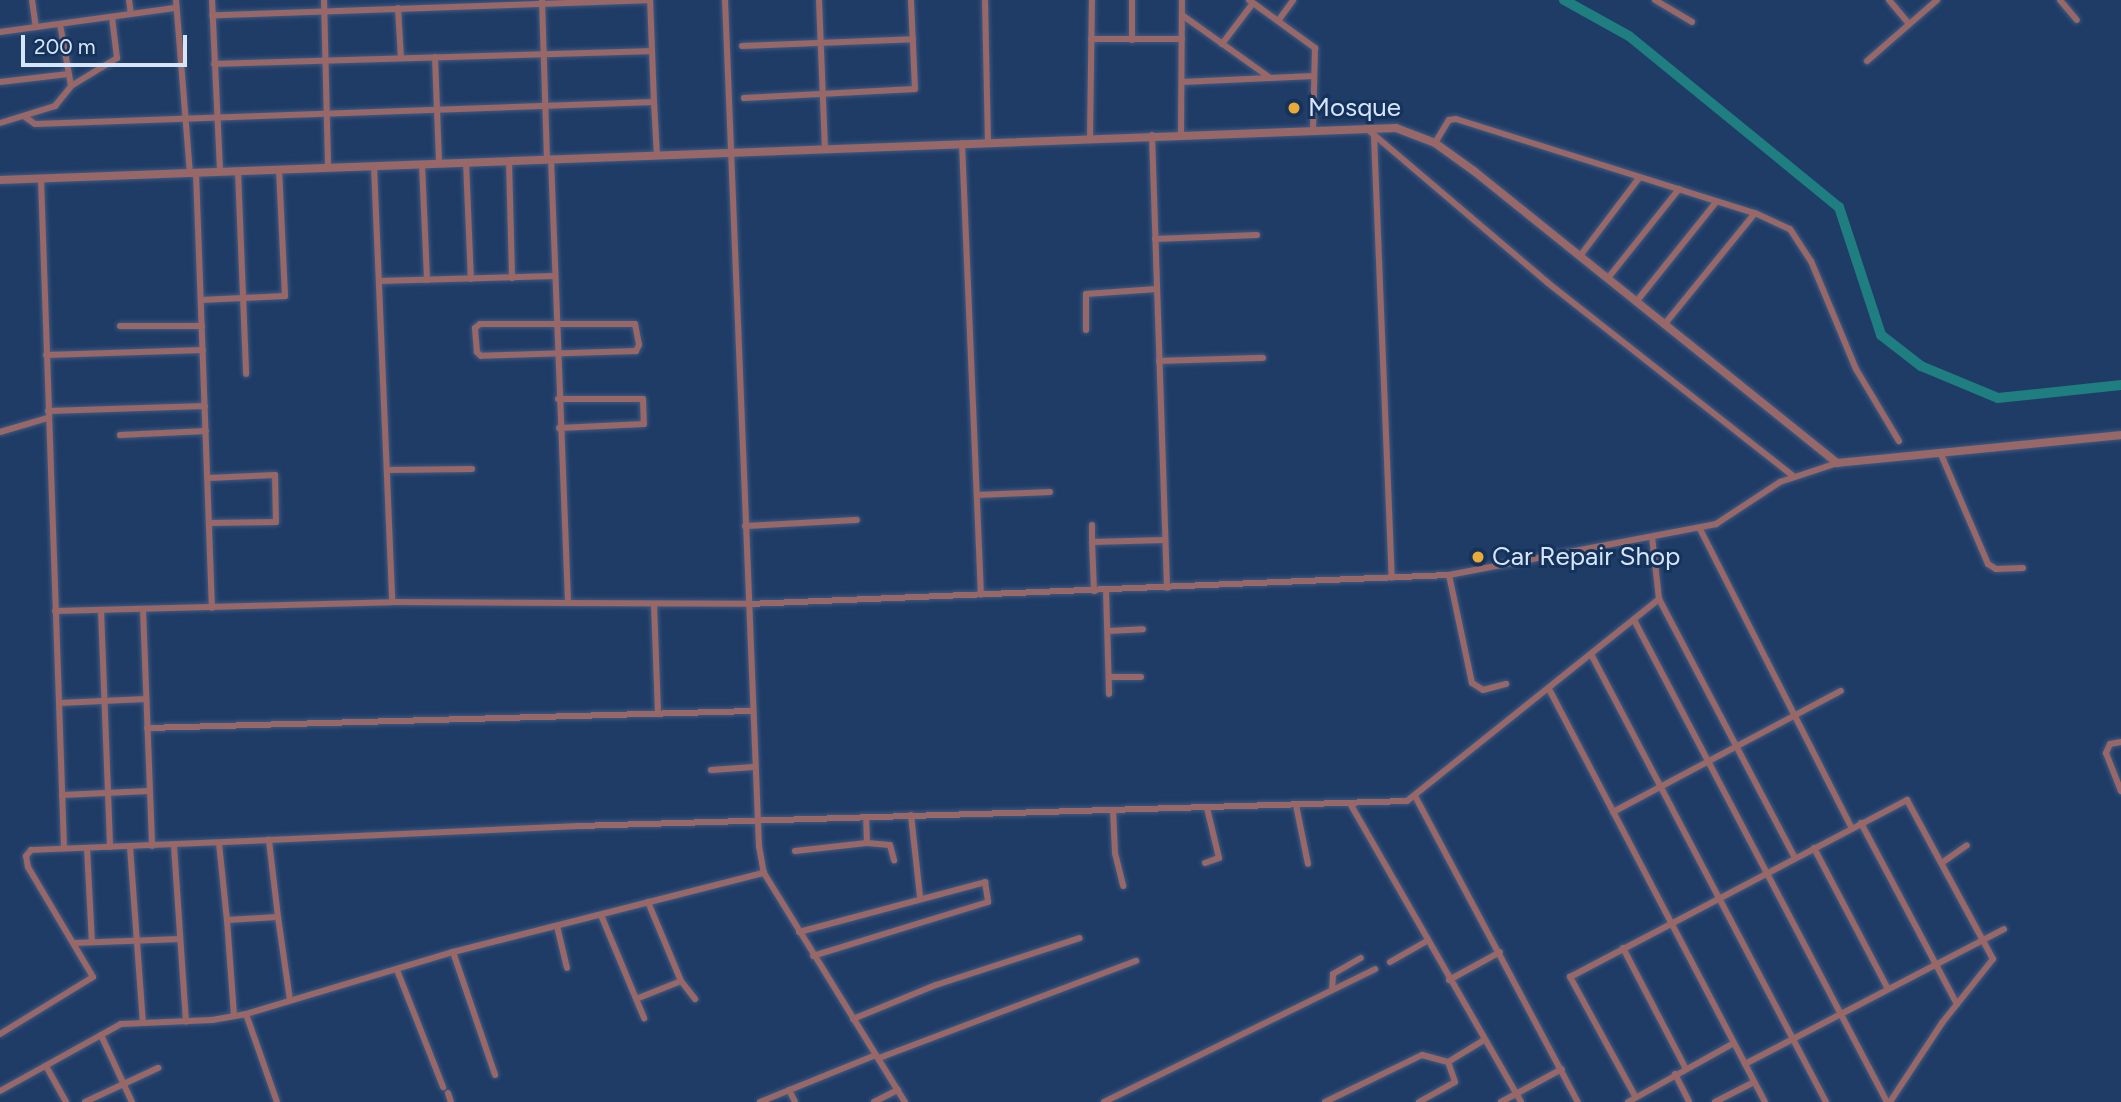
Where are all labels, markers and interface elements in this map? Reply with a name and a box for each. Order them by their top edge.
scale bar [24,21,191,65]
text: 200 m [34,34,96,59]
place label: Mosque [1308,92,1401,124]
marker: Mosque [1286,100,1302,116]
place label: Car Repair Shop [1492,541,1680,573]
marker: Car Repair Shop [1470,549,1486,565]

